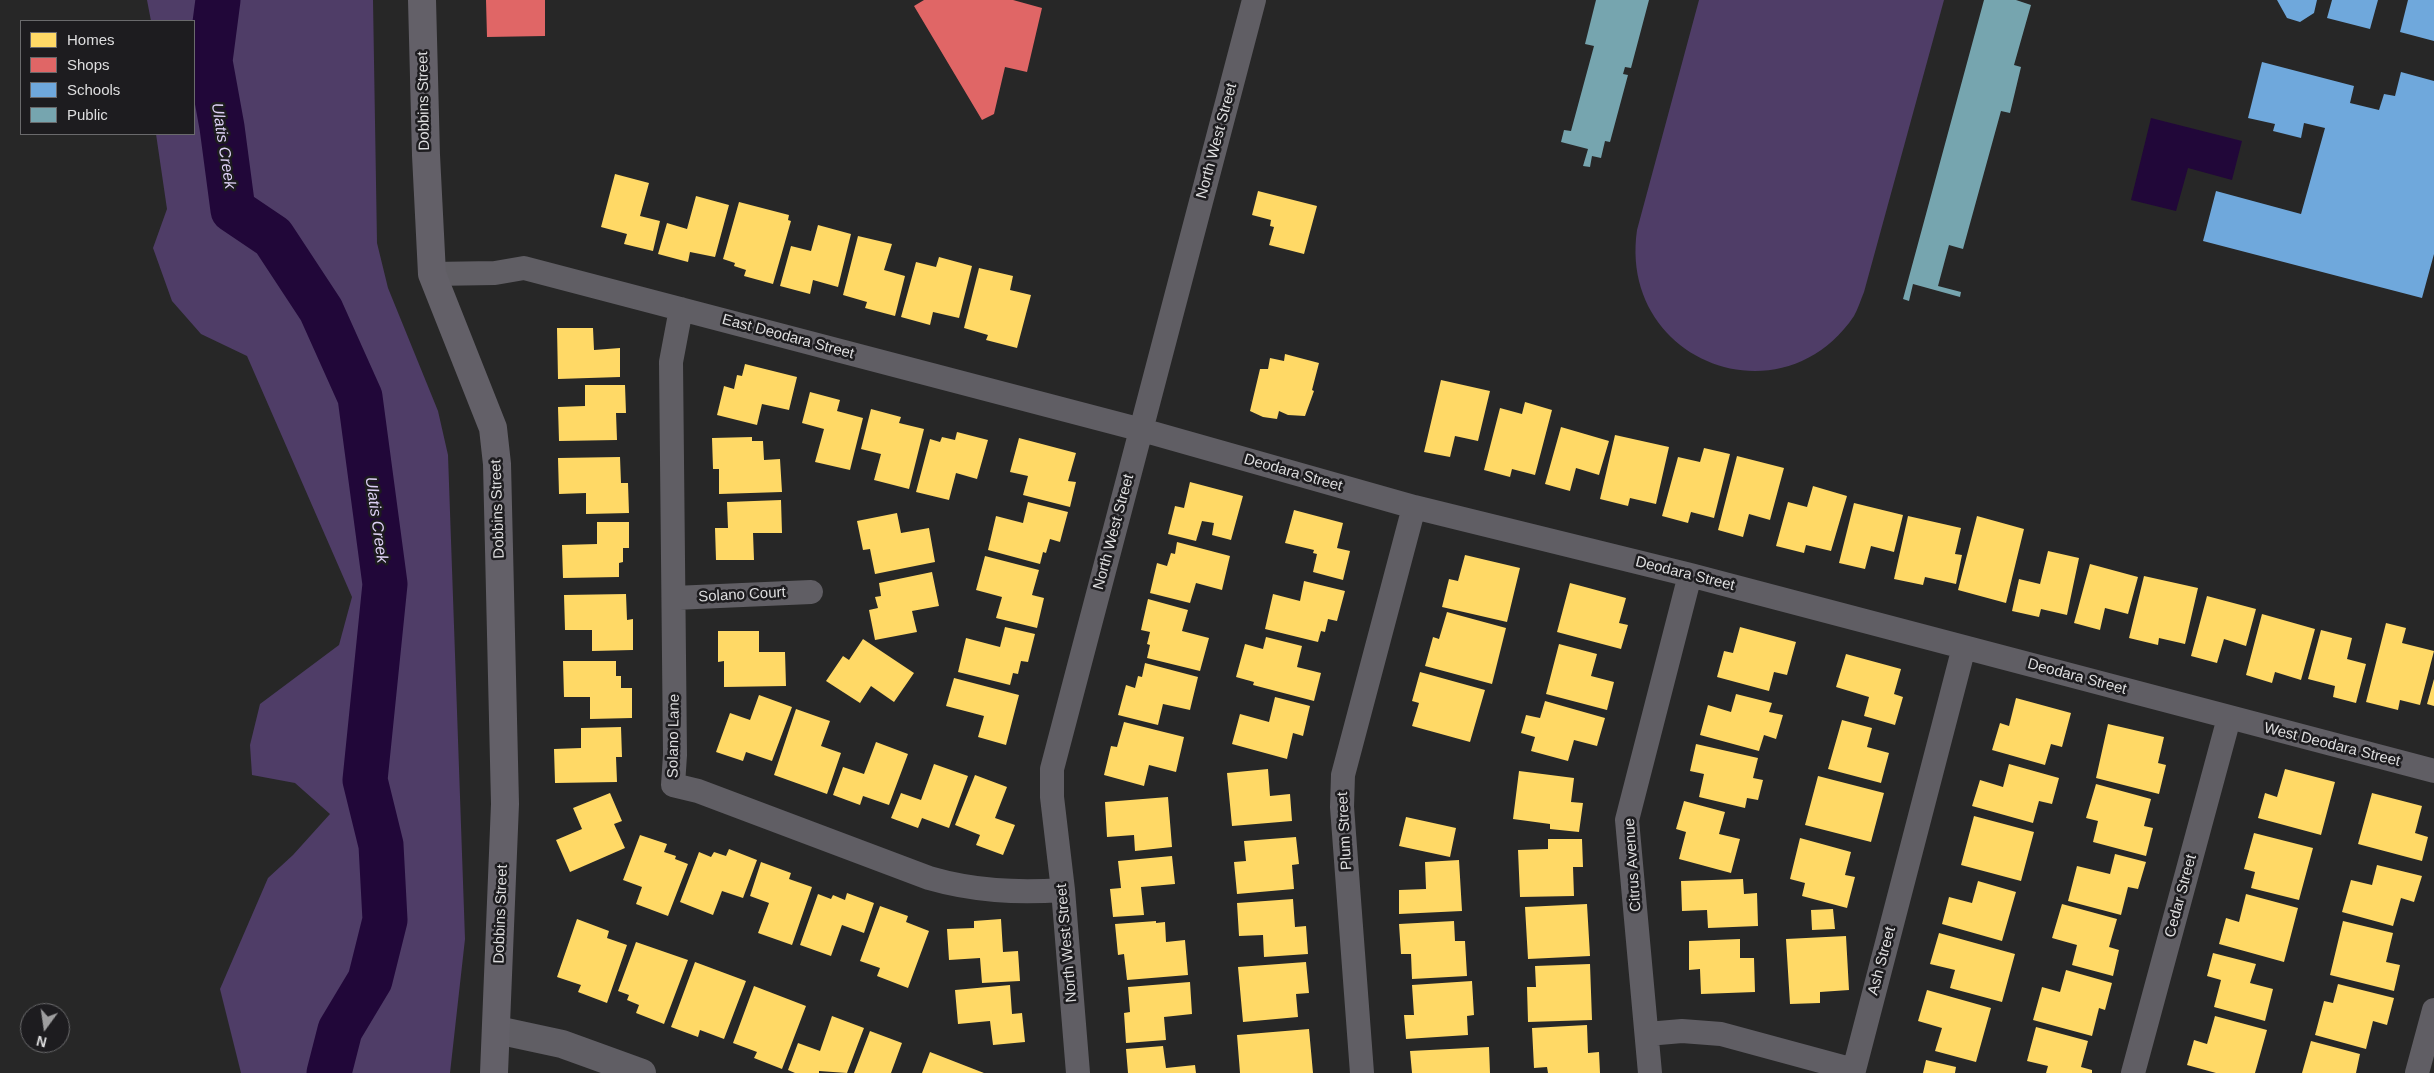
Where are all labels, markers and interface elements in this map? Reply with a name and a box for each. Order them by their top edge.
legend [20,20,195,135]
text: Homes [67,31,115,48]
street label: Dobbins Street [414,51,434,151]
text: Shops [67,56,110,73]
text: Schools [67,81,120,98]
street label: North West Street [1193,81,1241,201]
water label: Ulatis Creek [207,101,239,191]
text: Public [67,106,108,123]
street label: East Deodara Street [720,311,856,363]
street label: Deodara Street [1242,450,1344,496]
street label: Dobbins Street [487,459,509,559]
street label: North West Street [1090,472,1138,592]
water label: Ulatis Creek [360,476,392,564]
street label: Deodara Street [1633,553,1737,595]
street label: Solano Court [698,584,786,606]
street label: Deodara Street [2026,655,2128,699]
street label: Solano Lane [664,694,684,778]
street label: West Deodara Street [2262,719,2402,771]
street label: Plum Street [1334,791,1356,871]
street label: Citrus Avenue [1621,818,1645,912]
street label: Cedar Street [2161,853,2201,939]
street label: Dobbins Street [490,864,512,964]
street label: North West Street [1053,883,1081,1003]
street label: Ash Street [1864,925,1900,997]
north arrow [20,1003,70,1053]
text: N [35,1033,48,1051]

